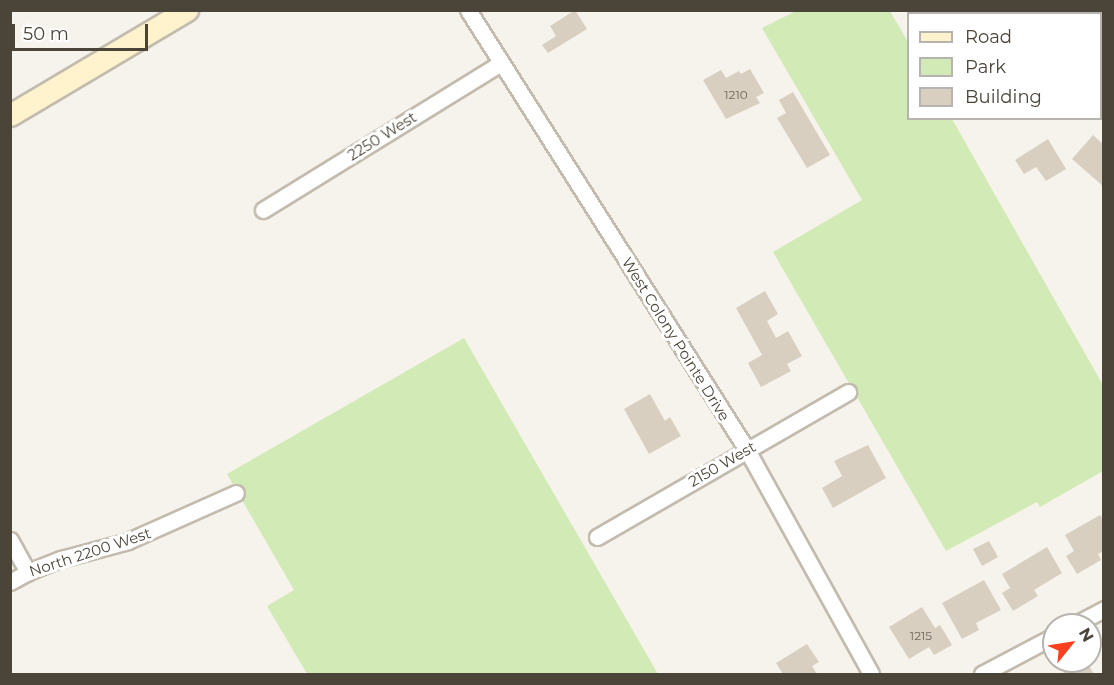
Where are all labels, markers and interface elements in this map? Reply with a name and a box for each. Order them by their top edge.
scale bar [15,12,152,50]
legend [907,12,1102,120]
text: 50 m [23,23,69,45]
text: Road [965,26,1012,48]
text: Park [965,56,1006,78]
text: Building [965,86,1042,108]
house number: 1210 [724,88,748,102]
street label: 2250 West [344,108,420,164]
street label: West Colony Pointe Drive [618,254,734,424]
street label: 2150 West [685,438,759,490]
street label: North 2200 West [27,524,153,580]
north arrow [1042,613,1102,673]
text: N [1075,624,1098,645]
house number: 1215 [910,629,932,643]

